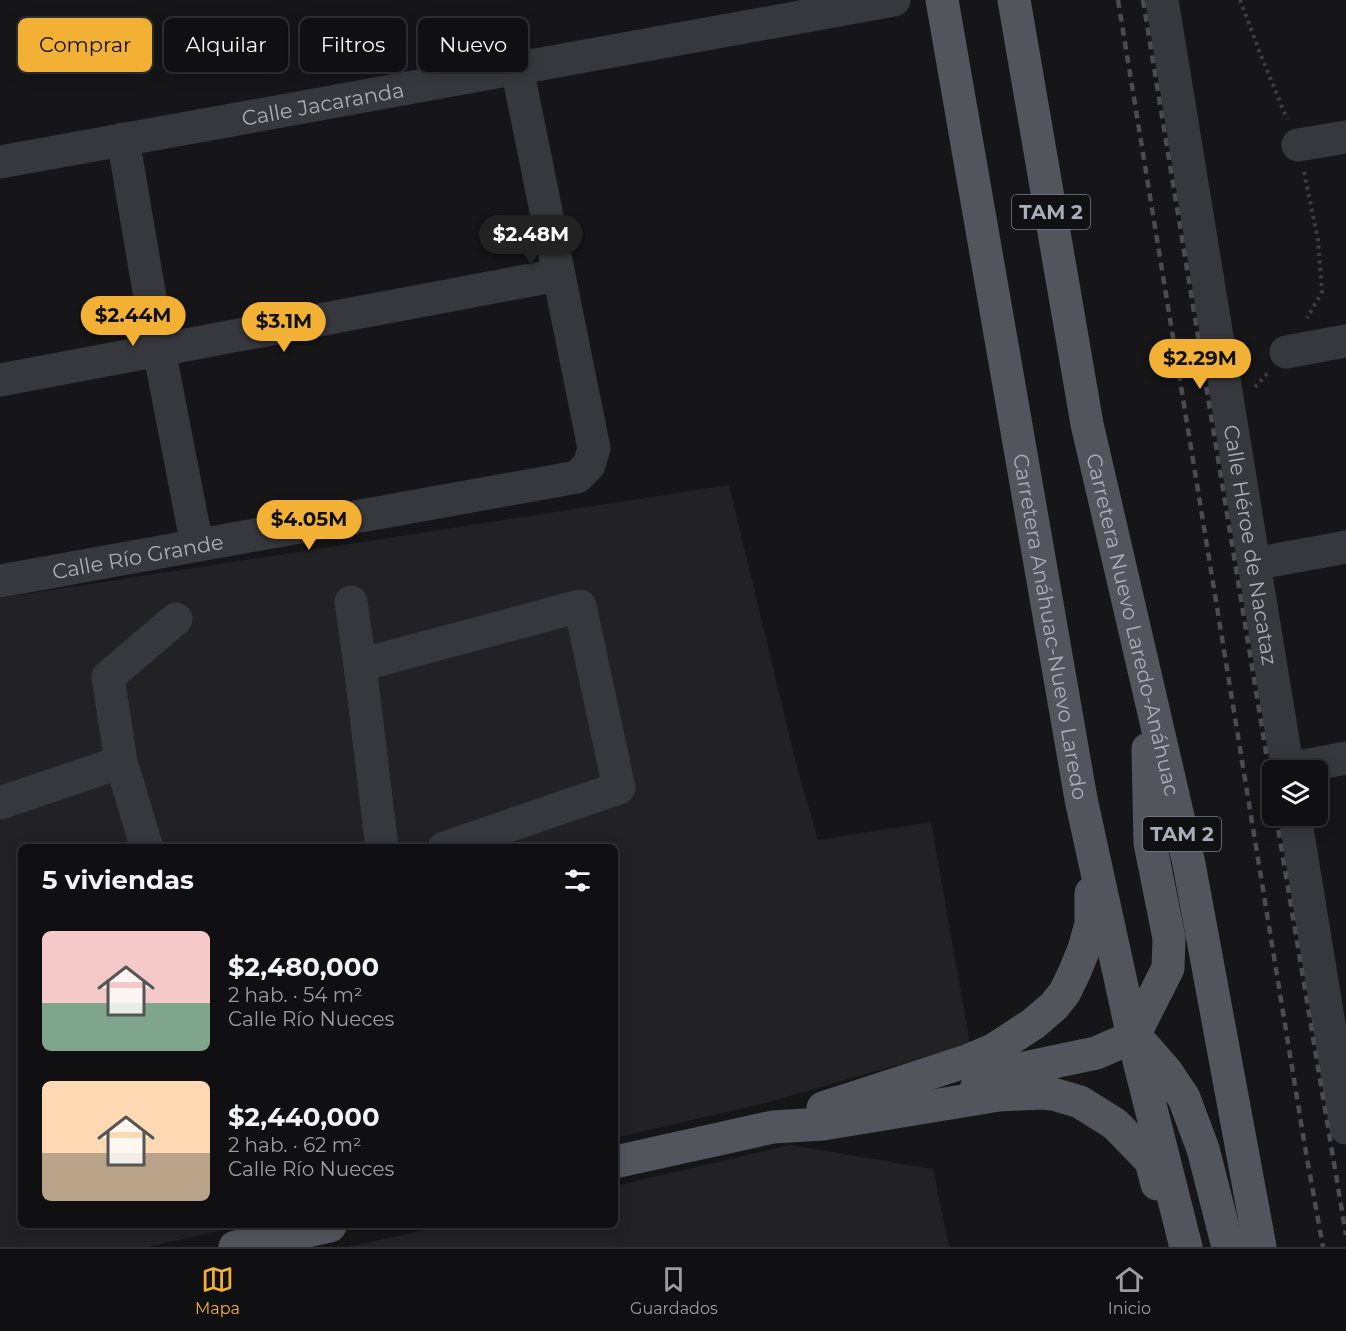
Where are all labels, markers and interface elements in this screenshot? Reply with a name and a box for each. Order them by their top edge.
chip: Comprar [18,18,152,72]
chip: Alquilar [164,18,288,72]
chip: Filtros [300,18,406,72]
chip: Nuevo [418,18,528,72]
street label: Calle Jacaranda [240,77,406,130]
road number: TAM 2 [1012,195,1090,229]
pin: $2.48M [482,215,580,266]
text: $2.48M [493,222,569,246]
pin: $2.44M [84,296,182,347]
pin: $3.1M [242,302,326,353]
text: $2.44M [95,303,171,327]
text: $3.1M [256,309,312,333]
pin: $2.29M [1151,339,1249,390]
text: $2.29M [1163,346,1237,370]
street label: Calle Héroe de Nacataz [1219,423,1283,667]
street label: Carretera Anáhuac-Nuevo Laredo [1009,451,1093,802]
street label: Carretera Nuevo Laredo-Anáhuac [1082,451,1185,798]
pin: $4.05M [260,500,358,551]
text: $4.05M [271,507,347,531]
street label: Calle Río Grande [50,528,225,584]
map controls [1262,760,1328,826]
button: layers [1262,760,1328,826]
road number: TAM 2 [1143,817,1221,851]
text: 5 viviendas [42,864,194,896]
icon: filters [561,864,594,897]
text: $2,480,000 [228,951,379,983]
icon: home [90,955,162,1027]
text: 2 hab. · 54 m² [228,983,363,1007]
text: Calle Río Nueces [228,1007,394,1031]
text: $2,440,000 [228,1101,380,1133]
icon: home [90,1105,162,1177]
text: 2 hab. · 62 m² [228,1133,362,1157]
text: Calle Río Nueces [228,1157,394,1181]
tab: Mapa [195,1263,240,1318]
tab: Guardados [630,1263,718,1318]
tab: Inicio [1108,1263,1151,1318]

